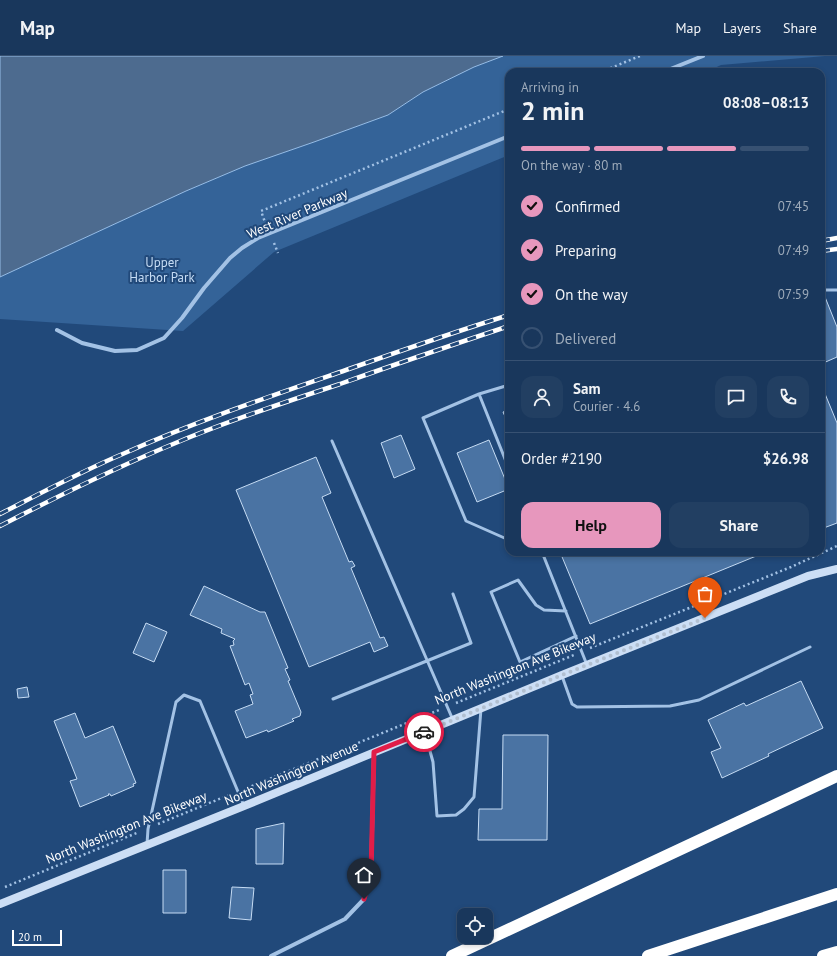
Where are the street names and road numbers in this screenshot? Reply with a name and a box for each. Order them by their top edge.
street label: West River Parkway [244,185,350,242]
street label: North Washington Ave Bikeway [432,628,598,709]
street label: North Washington Avenue [222,737,361,809]
street label: North Washington Ave Bikeway [43,787,209,868]

